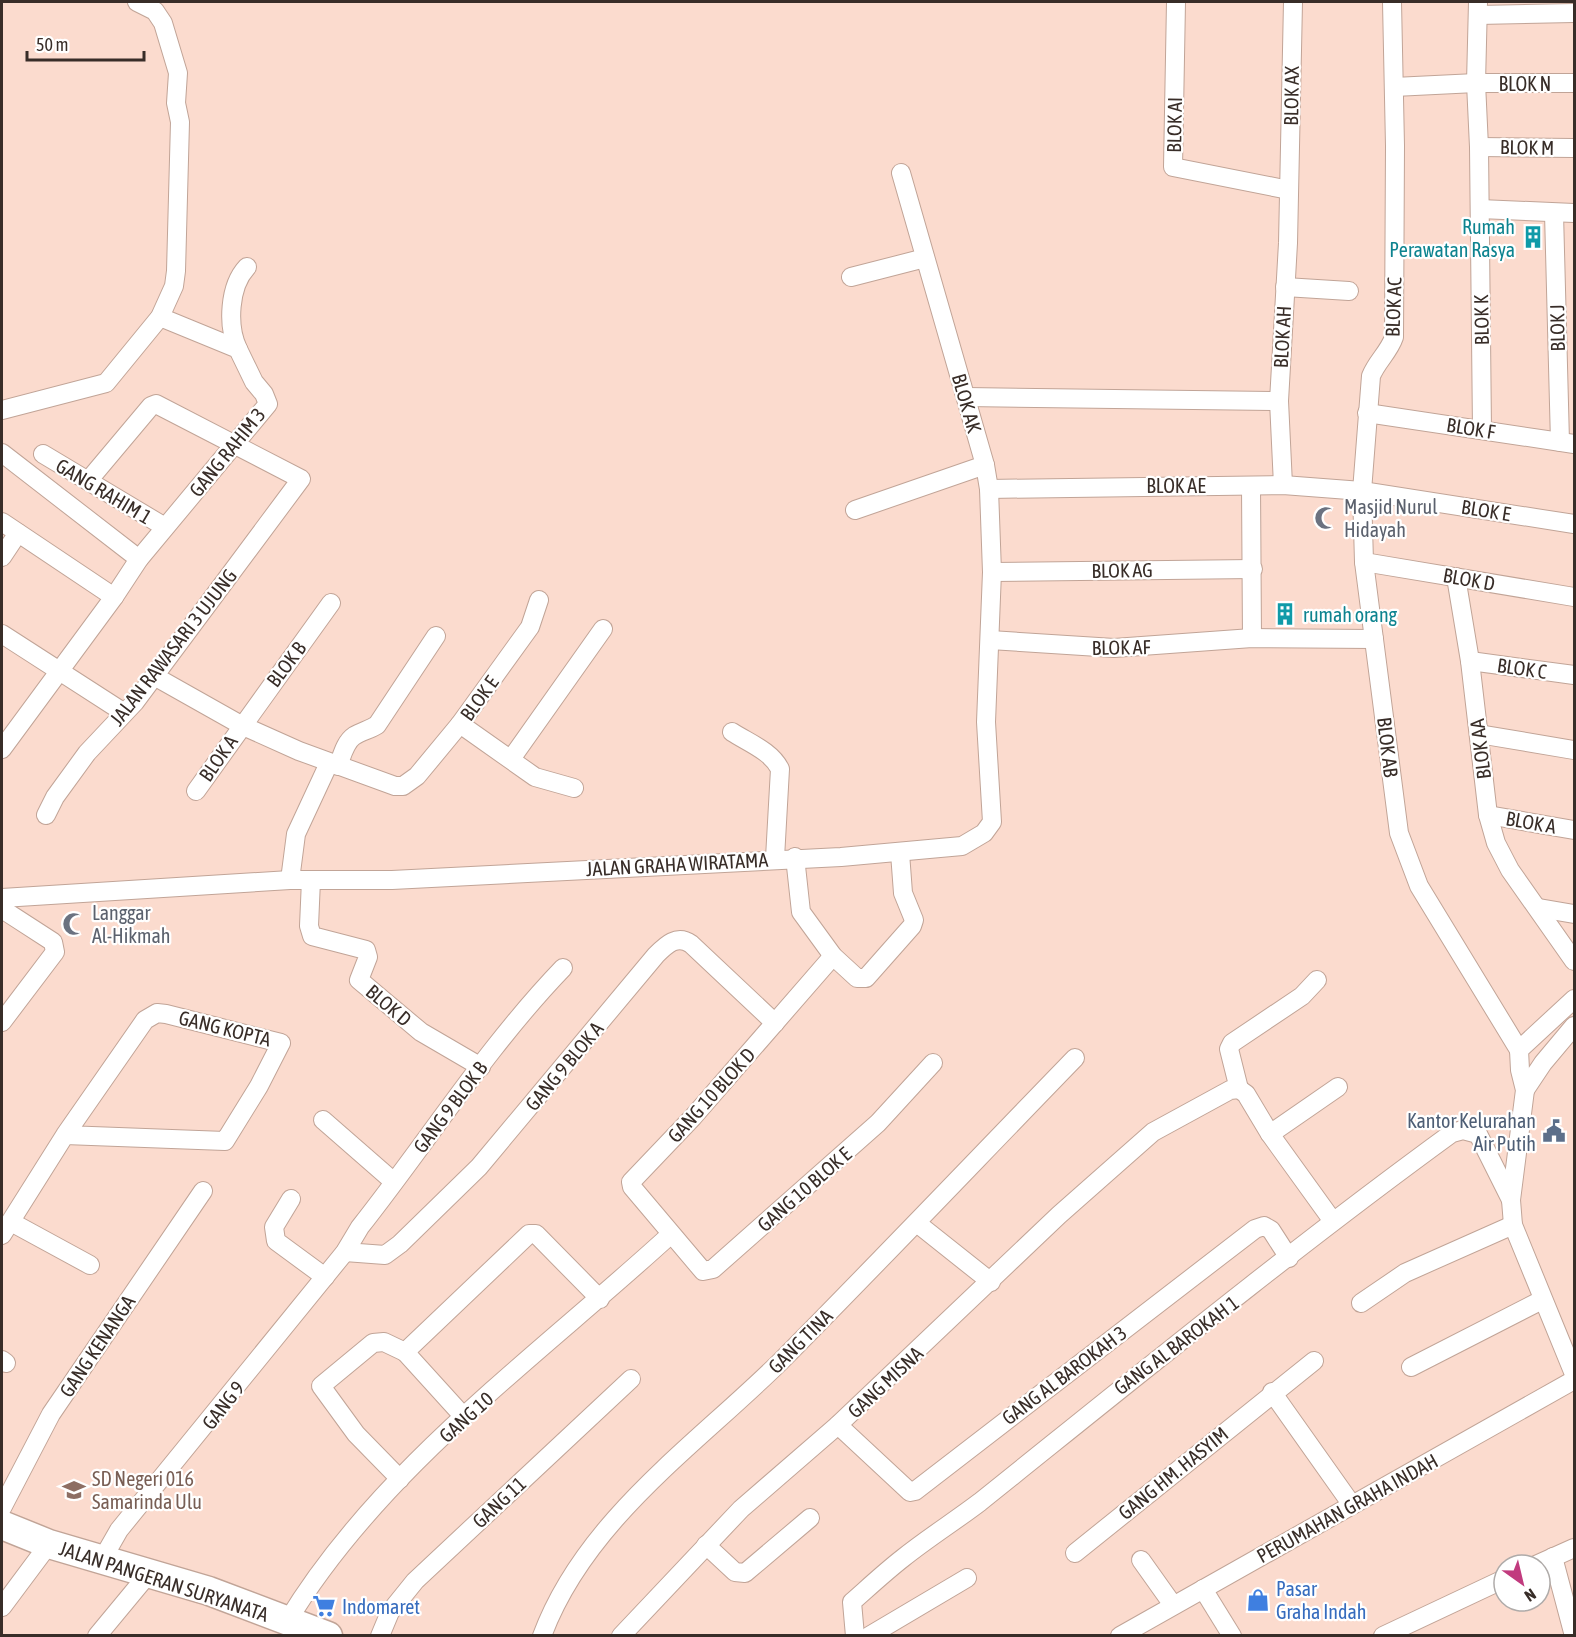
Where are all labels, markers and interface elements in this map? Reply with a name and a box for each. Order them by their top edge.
scale bar [27,24,144,62]
text: 50 m [36,34,68,55]
street label: BLOK AX [1279,66,1303,126]
street label: BLOK N [1499,72,1551,95]
street label: BLOK AI [1162,97,1186,153]
street label: BLOK M [1500,135,1554,159]
place label: Rumah Perawatan Rasya [1389,215,1515,261]
building icon: Rumah Perawatan Rasya [1520,224,1546,250]
street label: BLOK AC [1380,277,1406,337]
street label: BLOK K [1469,294,1493,346]
street label: BLOK J [1545,304,1569,352]
street label: BLOK AH [1269,305,1295,369]
street label: BLOK AK [948,371,986,436]
street label: GANG RAHIM 3 [184,403,270,501]
street label: BLOK F [1445,413,1497,443]
street label: GANG RAHIM 1 [52,453,156,529]
street label: BLOK AE [1146,474,1206,497]
place label: Masjid Nurul Hidayah [1344,495,1438,541]
street label: BLOK E [1460,495,1513,525]
mosque icon: Masjid Nurul Hidayah [1313,505,1339,531]
street label: BLOK AG [1091,558,1153,582]
street label: BLOK D [1441,563,1497,595]
street label: JALAN RAWASARI 3 UJUNG [105,564,241,730]
building icon: rumah orang [1272,601,1298,627]
place label: rumah orang [1303,603,1398,626]
street label: BLOK AF [1091,635,1151,659]
street label: BLOK B [262,636,311,691]
street label: BLOK C [1496,653,1548,683]
street label: BLOK E [455,671,503,725]
street label: BLOK AB [1373,716,1403,779]
street label: BLOK AA [1465,717,1495,780]
street label: BLOK A [194,730,242,785]
street label: BLOK A [1504,806,1558,838]
street label: JALAN GRAHA WIRATAMA [585,848,769,880]
place label: Langgar Al-Hikmah [92,901,171,947]
mosque icon: Langgar Al-Hikmah [61,911,87,937]
street label: BLOK D [362,979,416,1031]
street label: GANG KOPTA [177,1005,274,1051]
street label: GANG 9 BLOK A [520,1017,608,1115]
street label: GANG 10 BLOK D [663,1043,759,1147]
street label: GANG 9 BLOK B [408,1056,492,1157]
place label: Kantor Kelurahan Air Putih [1407,1109,1536,1155]
public building icon: Kantor Kelurahan Air Putih [1541,1118,1567,1144]
street label: GANG 10 BLOK E [752,1142,856,1236]
street label: GANG KENANGA [55,1291,140,1401]
street label: GANG AL BAROKAH 1 [1109,1291,1243,1399]
street label: GANG TINA [763,1304,837,1378]
street label: GANG AL BAROKAH 3 [997,1321,1131,1429]
street label: GANG MISNA [843,1341,927,1422]
street label: GANG 9 [197,1376,249,1434]
street label: GANG 10 [434,1387,498,1447]
street label: GANG HM. HASYIM [1114,1422,1232,1524]
street label: PERUMAHAN GRAHA INDAH [1252,1449,1442,1567]
place label: SD Negeri 016 Samarinda Ulu [92,1467,202,1513]
street label: GANG 11 [468,1472,530,1532]
school or university icon: SD Negeri 016 Samarinda Ulu [61,1477,87,1503]
street label: JALAN PANGERAN SURYANATA [56,1536,272,1626]
north arrow [1492,1553,1552,1613]
place label: Pasar Graha Indah [1276,1577,1366,1623]
text: N [1521,1585,1539,1606]
shop icon: Pasar Graha Indah [1245,1587,1271,1613]
supermarket icon: Indomaret [311,1593,337,1619]
place label: Indomaret [342,1595,420,1618]

